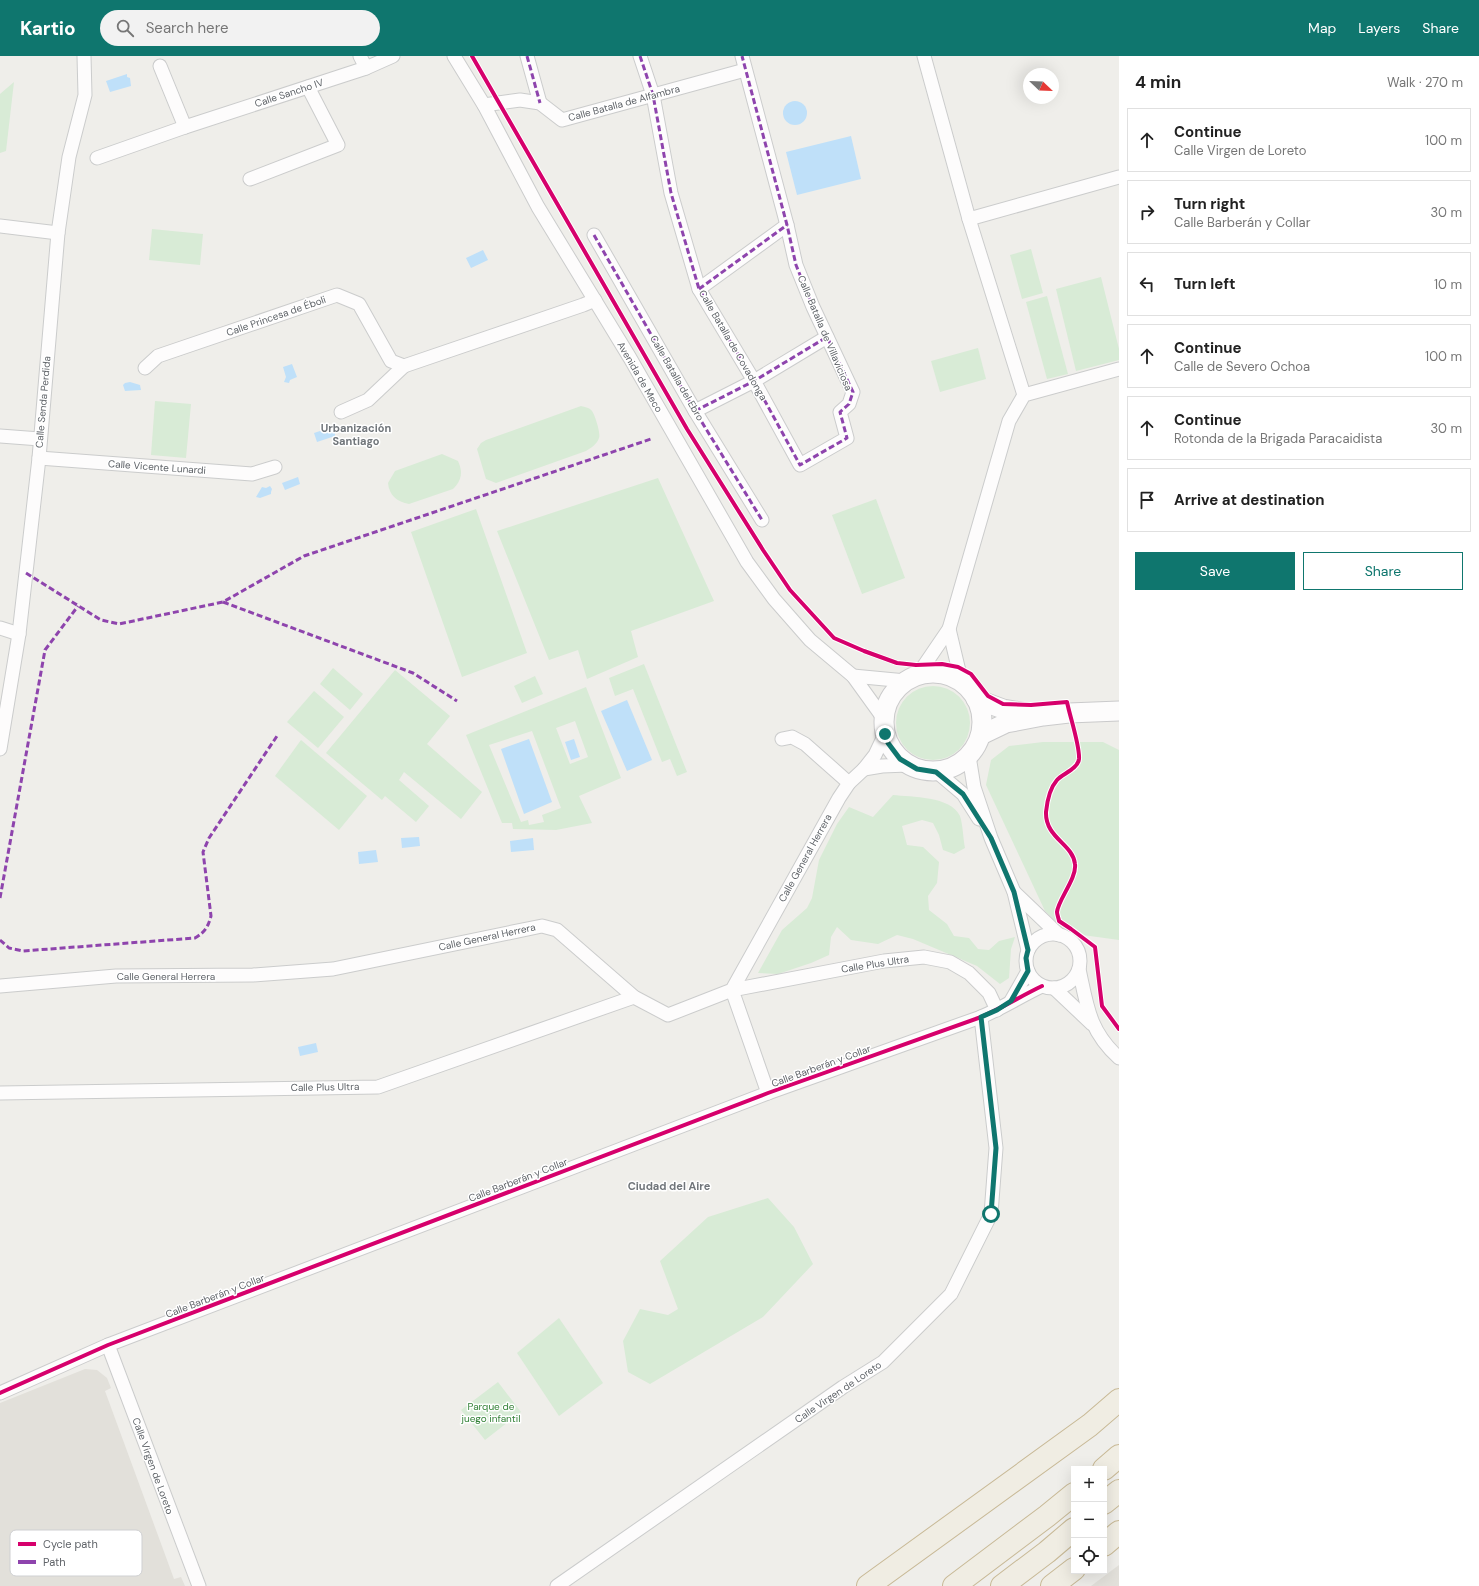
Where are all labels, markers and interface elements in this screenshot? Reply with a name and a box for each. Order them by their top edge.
search box [100,10,380,46]
text: Kartio [20,16,76,41]
icon: search [114,17,136,39]
text: Search here [146,18,228,38]
text: Map [1308,19,1336,37]
text: Layers [1358,19,1400,37]
text: Share [1422,19,1459,37]
north arrow [1023,68,1059,104]
text: 4 min [1135,71,1181,93]
text: Walk · 270 m [1387,74,1463,91]
street label: Calle Sancho IV [253,76,325,110]
street label: Calle Batalla de Alfambra [567,82,681,124]
text: Continue [1174,122,1242,142]
icon: ahead [1136,129,1158,151]
text: 100 m [1425,132,1462,149]
text: Calle Virgen de Loreto [1174,142,1306,159]
text: Turn right [1174,194,1245,214]
icon: right [1136,201,1158,223]
text: 30 m [1430,204,1462,221]
text: Calle Barberán y Collar [1174,214,1310,231]
street label: Calle Batalla de Villaviciosa [795,273,855,393]
icon: left [1136,273,1158,295]
text: Turn left [1174,274,1235,294]
text: 10 m [1434,276,1462,293]
street label: Calle Batalla de Covadonga [696,287,770,403]
street label: Calle Princesa de Éboli [224,293,328,339]
street label: Calle Batalla del Ebro [647,333,707,423]
text: Continue [1174,338,1242,358]
street label: Avenida de Meco [614,339,666,415]
icon: ahead [1136,345,1158,367]
text: 100 m [1425,348,1462,365]
street label: Calle Senda Perdida [33,356,53,448]
text: Calle de Severo Ochoa [1174,358,1310,375]
text: Continue [1174,410,1242,430]
icon: ahead [1136,417,1158,439]
text: 30 m [1430,420,1462,437]
district label: Urbanización Santiago [321,421,391,448]
text: Rotonda de la Brigada Paracaidista [1174,430,1382,447]
street label: Calle Vicente Lunardi [108,457,206,477]
icon: arrive [1136,489,1158,511]
text: Arrive at destination [1174,490,1325,510]
button: Save [1135,552,1295,590]
button: Share [1303,552,1463,590]
route end [876,725,894,743]
street label: Calle General Herrera [775,812,835,904]
street label: Calle General Herrera [437,920,537,954]
street label: Calle Plus Ultra [840,952,910,976]
street label: Calle General Herrera [117,970,215,983]
street label: Calle Barberán y Collar [769,1042,873,1090]
street label: Calle Plus Ultra [291,1080,359,1094]
street label: Calle Barberán y Collar [467,1155,570,1205]
district label: Ciudad del Aire [628,1179,711,1193]
route start [982,1205,1000,1223]
street label: Calle Barberán y Collar [164,1271,267,1321]
street label: Calle Virgen de Loreto [792,1358,884,1426]
park label: Parque de juego infantil [461,1400,520,1425]
street label: Calle Virgen de Loreto [129,1416,177,1516]
map controls [1071,1466,1107,1574]
button: + [1071,1466,1107,1502]
button: − [1071,1502,1107,1538]
legend [10,1530,142,1576]
text: Cycle path [43,1537,98,1551]
button: locate [1071,1538,1107,1574]
text: Path [43,1555,66,1569]

